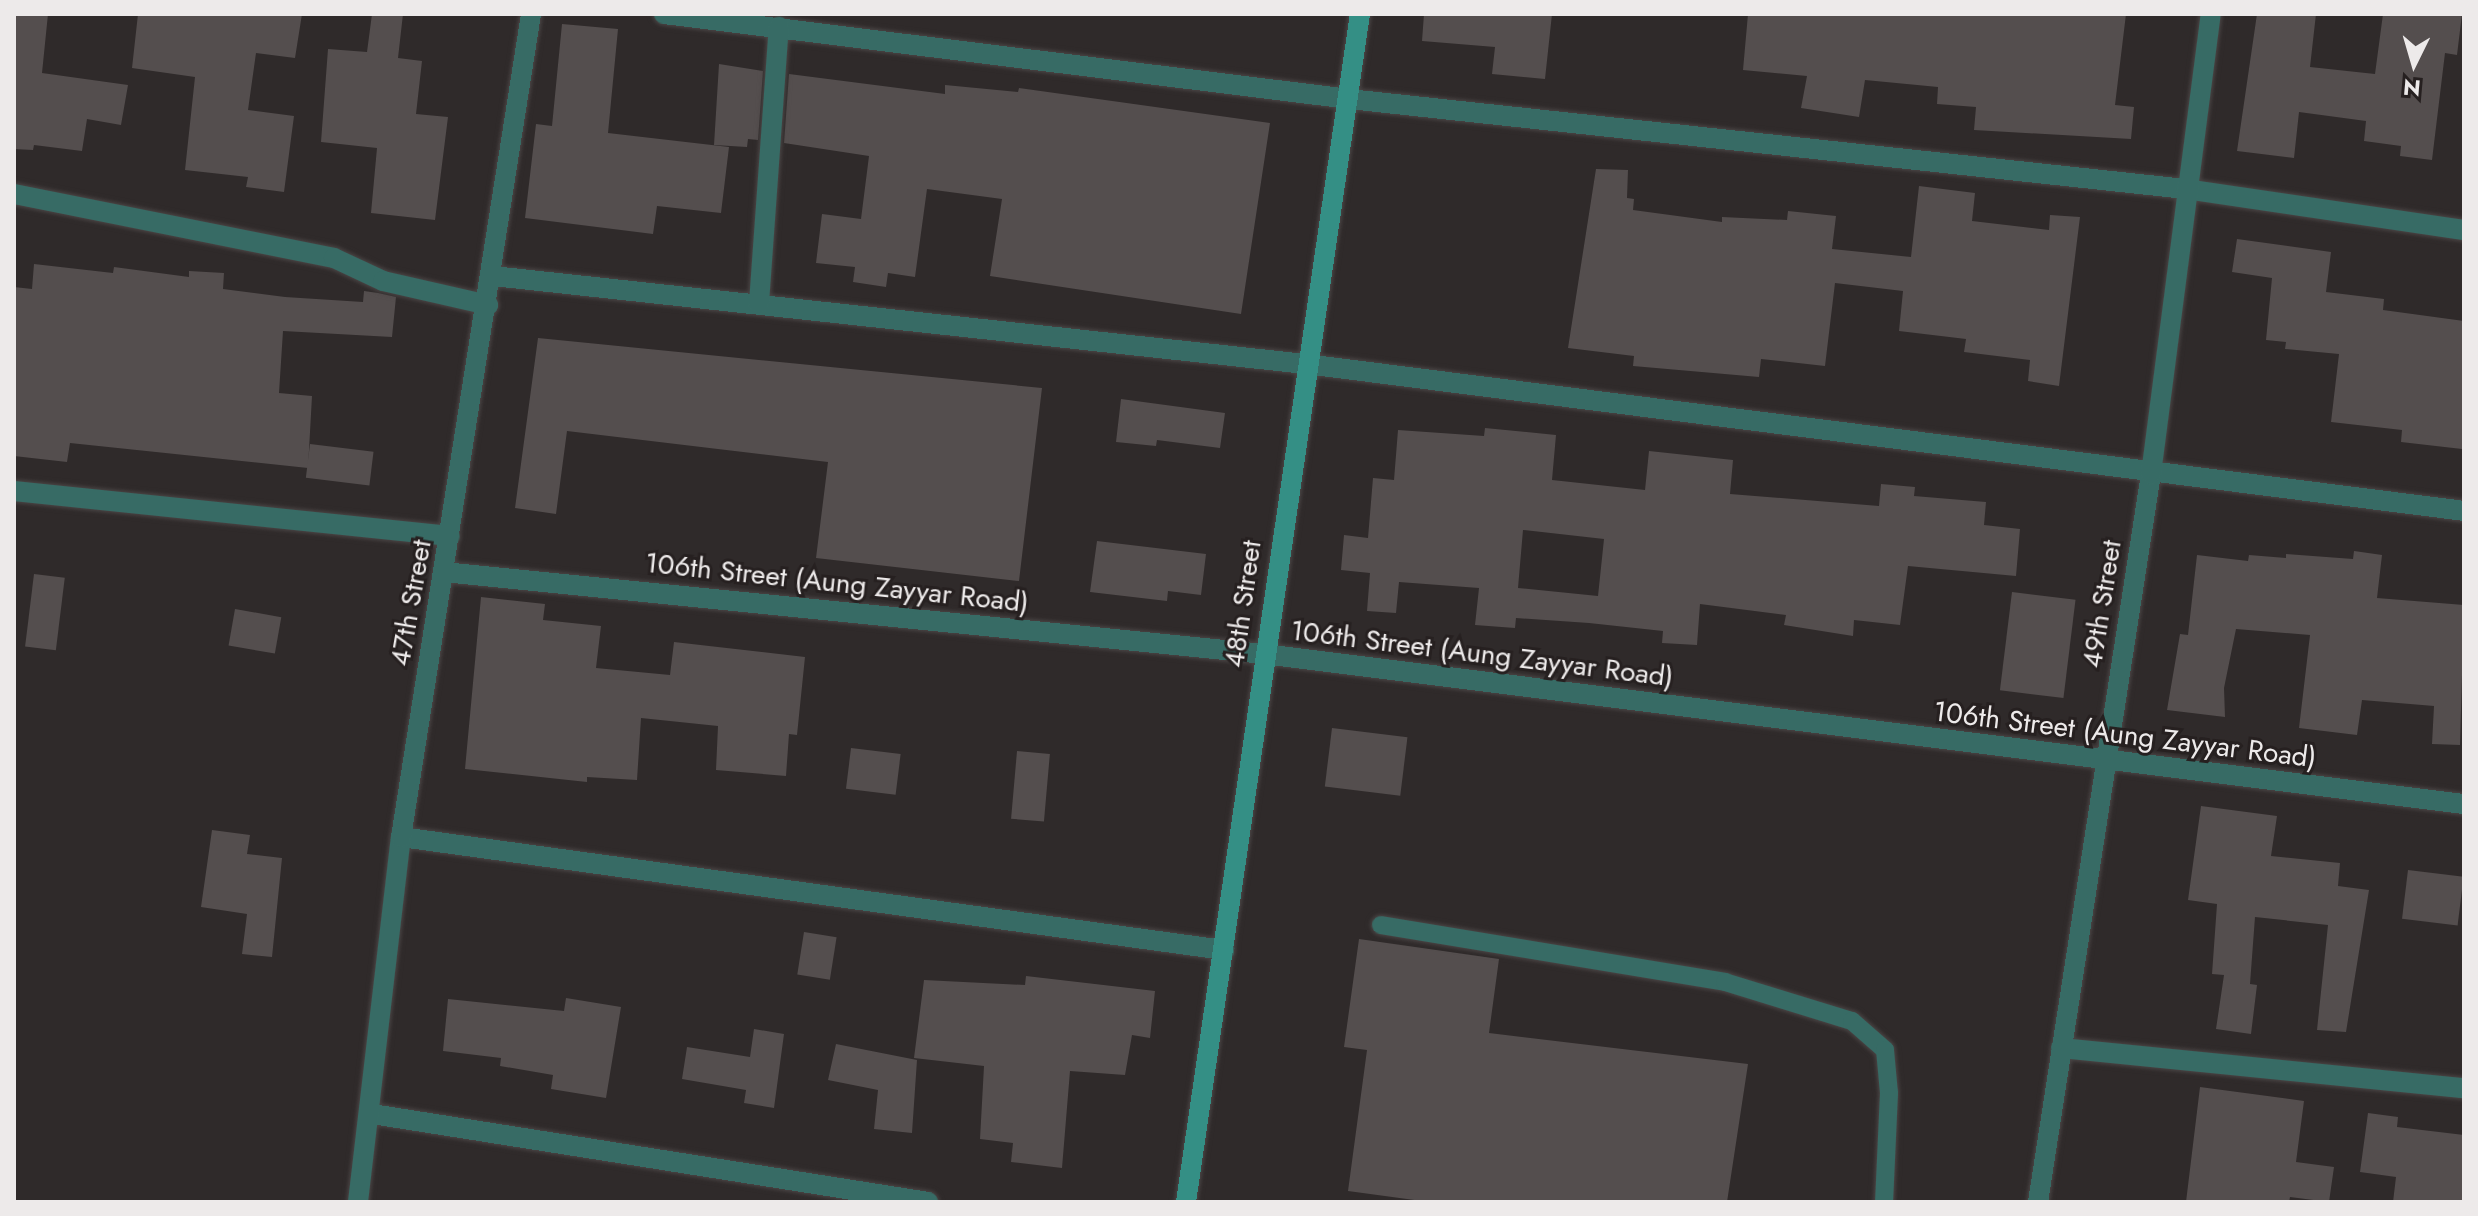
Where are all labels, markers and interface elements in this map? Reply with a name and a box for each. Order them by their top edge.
north arrow [2374,24,2454,104]
text: N [2402,71,2422,105]
street label: 47th Street [383,537,439,669]
street label: 48th Street [1217,538,1269,670]
street label: 49th Street [2075,538,2129,670]
street label: 106th Street (Aung Zayyar Road) [644,546,1030,620]
street label: 106th Street (Aung Zayyar Road) [1289,614,1675,694]
street label: 106th Street (Aung Zayyar Road) [1932,695,2318,775]

